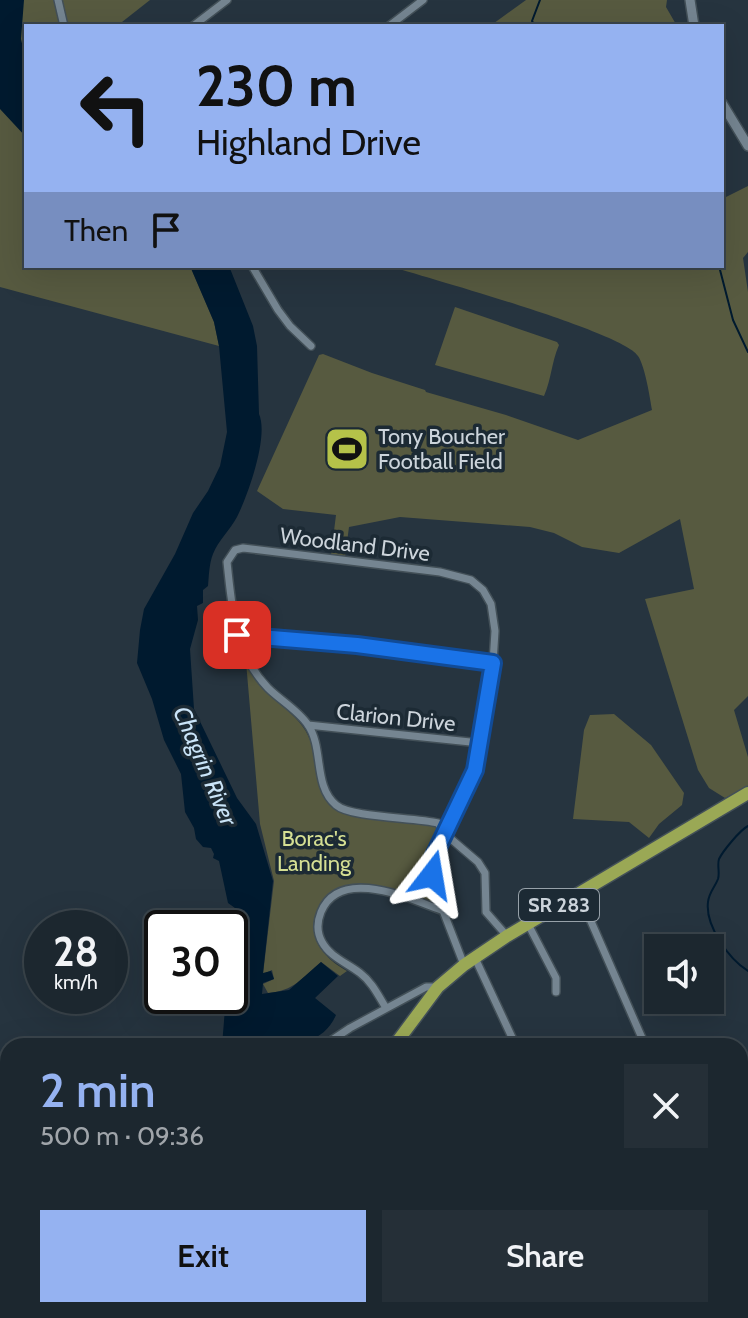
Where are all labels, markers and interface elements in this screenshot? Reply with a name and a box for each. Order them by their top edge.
text: 230 m [196,52,357,120]
icon: left [64,56,168,160]
text: Highland Drive [196,120,421,164]
icon: arrive [144,208,188,252]
text: Then [64,212,128,249]
place label: Tony Boucher Football Field [378,423,505,475]
sports icon: Tony Boucher Football Field [323,425,371,473]
street label: Woodland Drive [278,522,431,567]
pin [203,601,271,669]
icon: arrive [215,613,259,657]
street label: Clarion Drive [335,698,457,737]
water label: Chagrin River [167,702,244,831]
park label: Borac's Landing [277,825,352,877]
position arrow [390,833,474,917]
road number: SR 283 [519,889,599,921]
speed limit sign: 30 [144,910,248,1014]
text: 28 [53,927,99,976]
map controls [644,934,724,1014]
button: sound [644,934,724,1014]
text: km/h [54,970,98,994]
text: 2 min [40,1061,156,1119]
button: close [624,1064,708,1148]
text: 500 m · 09:36 [40,1120,204,1152]
button: Exit [40,1210,366,1302]
button: Share [382,1210,708,1302]

